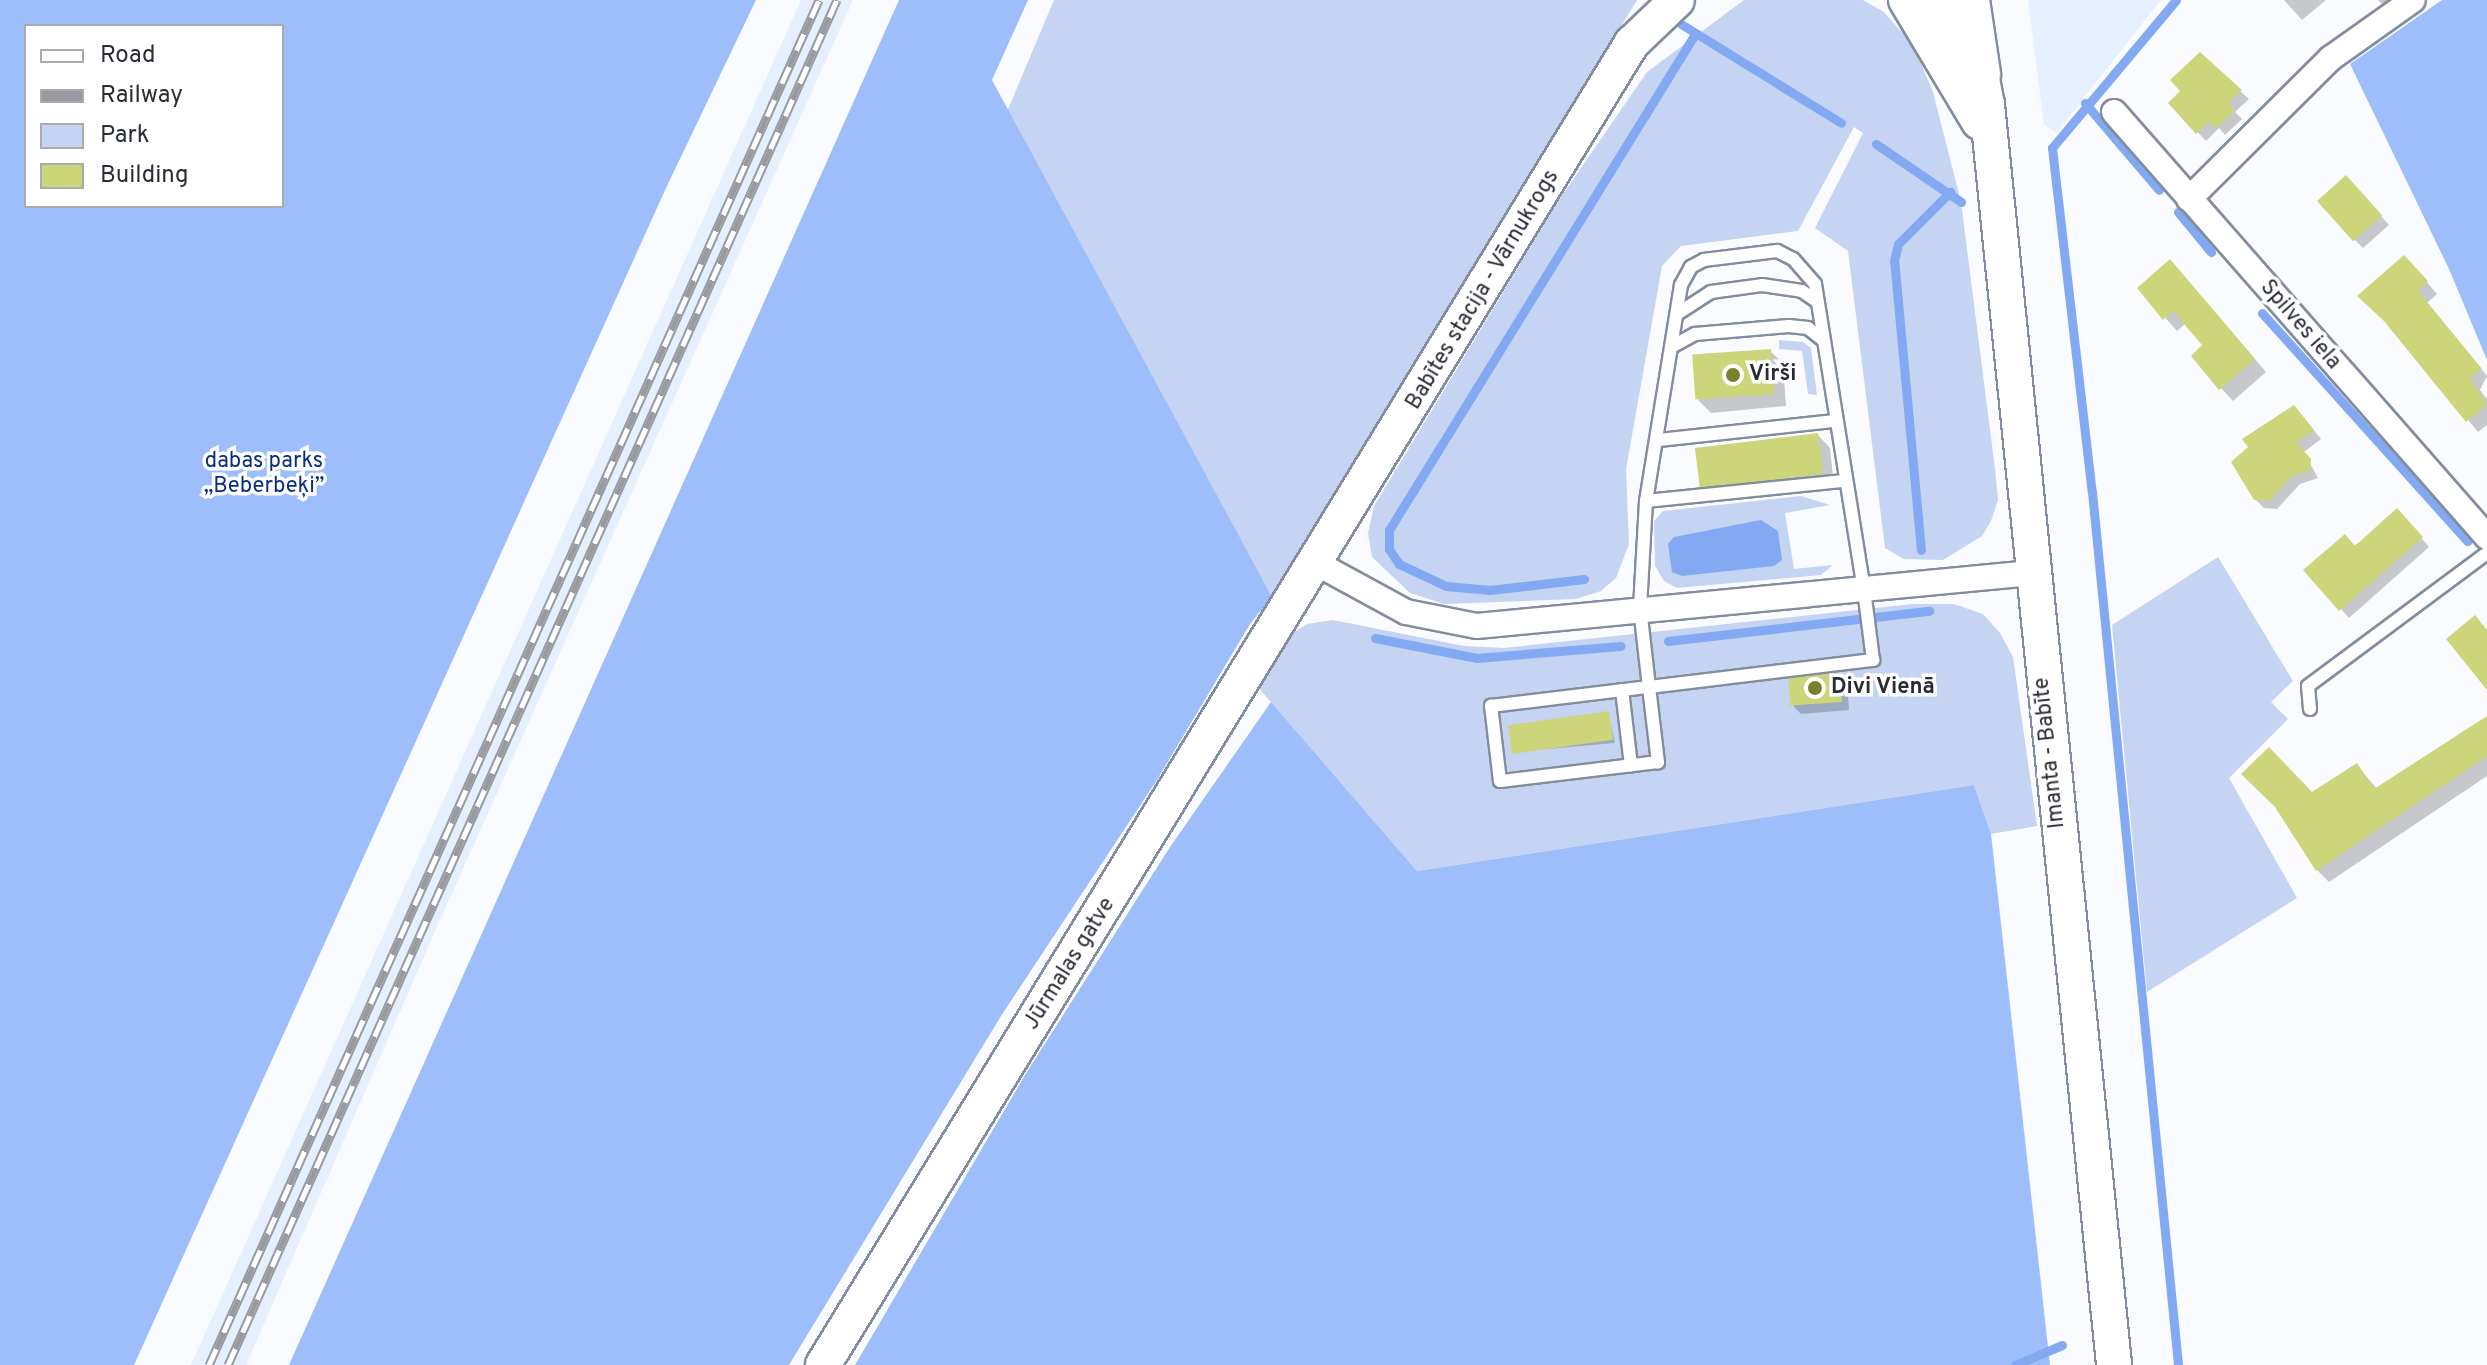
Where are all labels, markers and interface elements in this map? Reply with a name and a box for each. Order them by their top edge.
legend [24,24,284,208]
text: Road [100,41,156,71]
text: Railway [100,81,183,111]
text: Park [100,121,150,151]
text: Building [100,161,189,191]
street label: Babītes stacija - Vārnukrogs [1401,165,1565,415]
street label: Spilves iela [2254,275,2346,375]
place label: Virši [1749,362,1796,388]
marker: Virši [1724,366,1742,384]
park label: dabas parks „Beberbeķi” [204,448,324,500]
place label: Divi Vienā [1831,675,1936,701]
street label: Imanta - Babīte [2029,676,2071,830]
marker: Divi Vienā [1806,679,1824,697]
street label: Jūrmalas gatve [1019,893,1121,1035]

